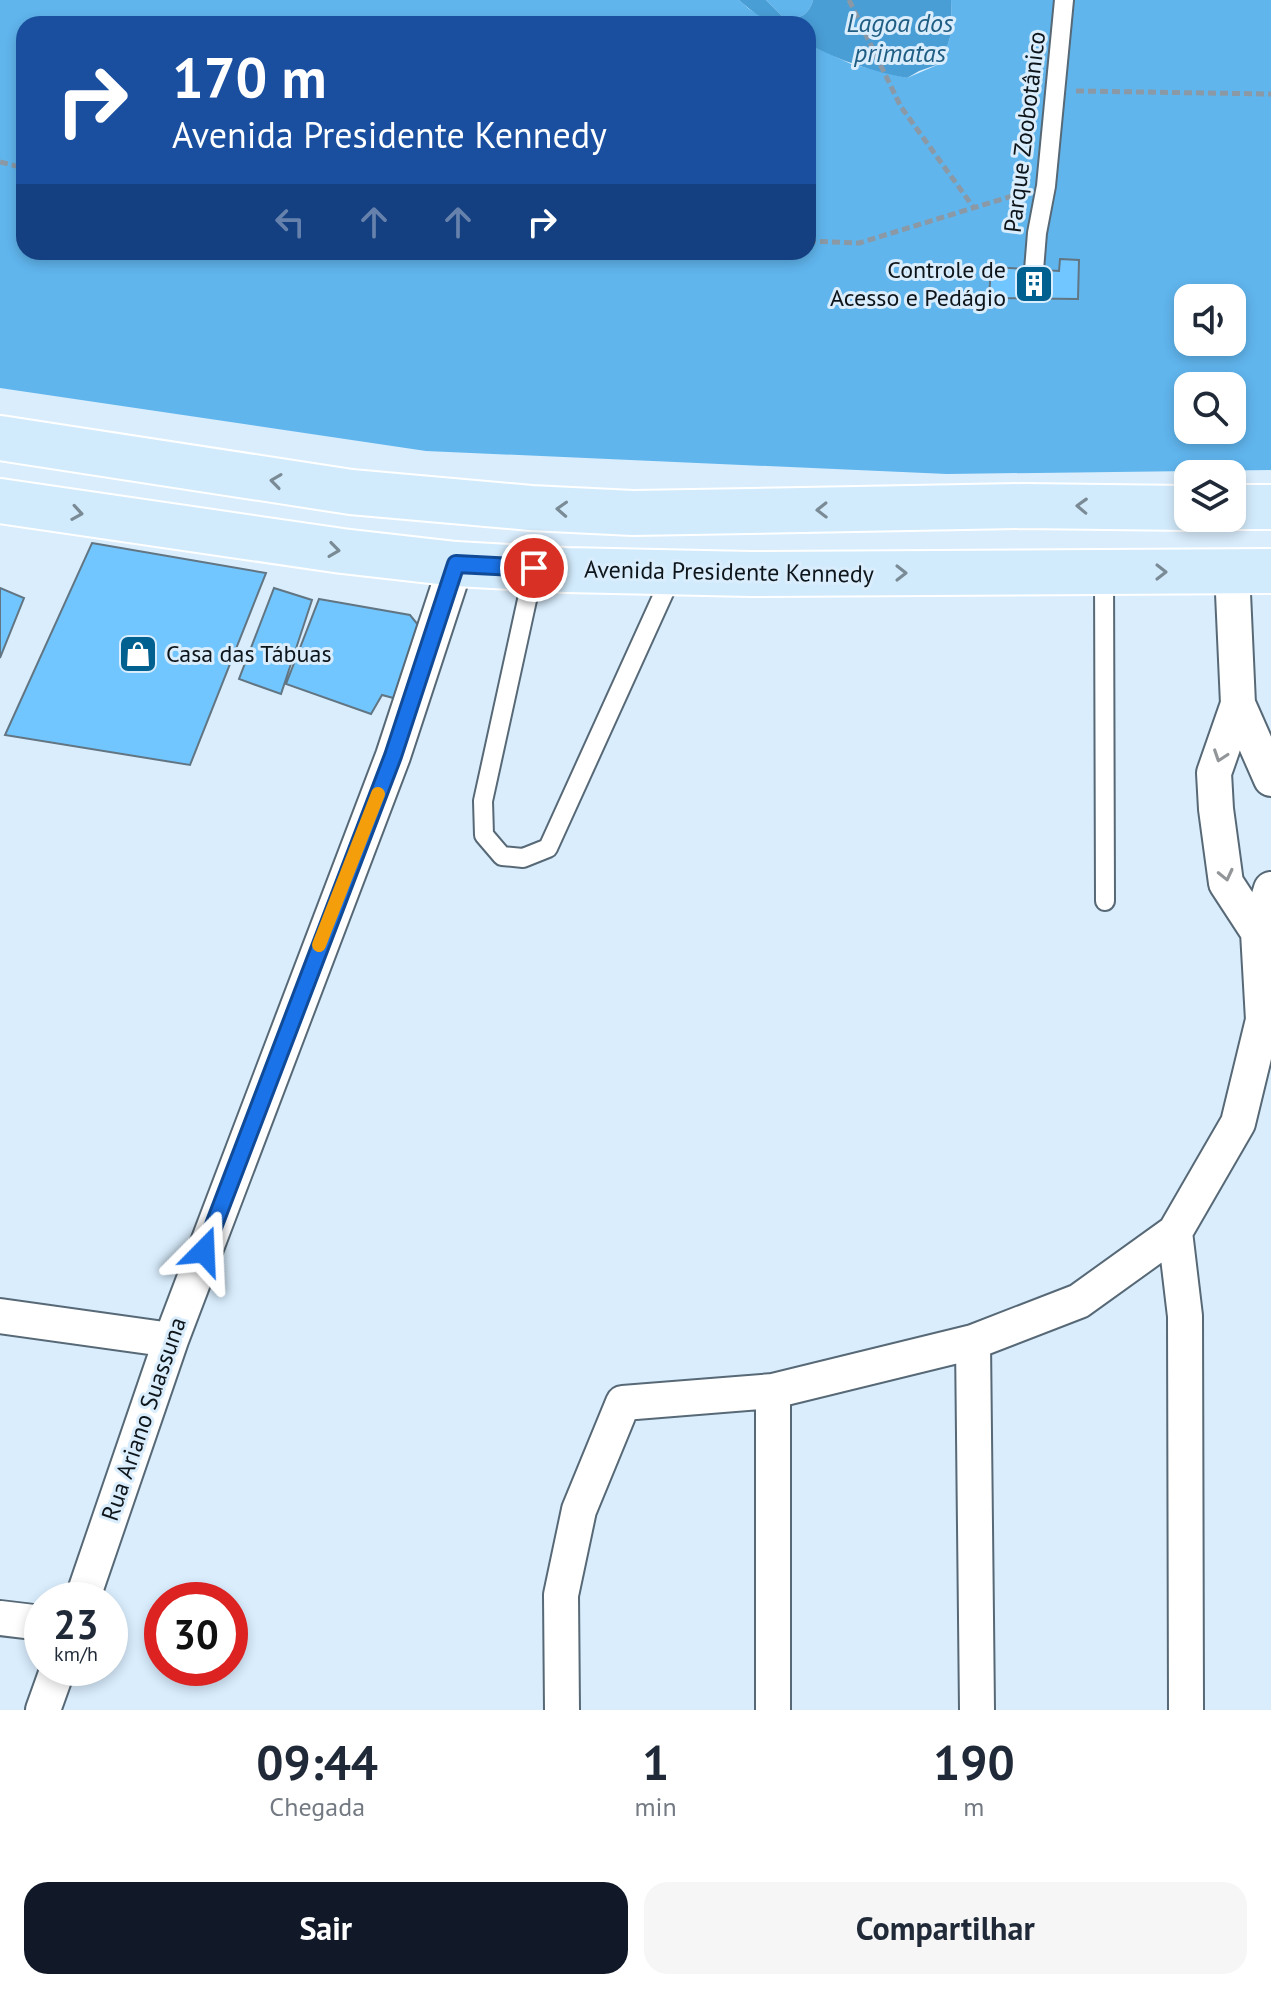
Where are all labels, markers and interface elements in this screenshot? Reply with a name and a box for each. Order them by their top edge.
water label: Lagoa dos primatas [847,6,954,69]
street label: Parque Zoobotânico [997,29,1052,234]
text: 170 m [172,41,327,113]
icon: right [40,48,144,152]
text: Avenida Presidente Kennedy [172,111,607,158]
icon: left [268,200,312,244]
icon: ahead [352,200,396,244]
icon: ahead [436,200,480,244]
icon: right [520,200,564,244]
place label: Controle de Acesso e Pedágio [830,254,1006,313]
building icon: Controle de Acesso e Pedágio [1013,263,1055,305]
map controls [1174,284,1246,532]
button: sound [1174,284,1246,356]
button: search [1174,372,1246,444]
button: layers [1174,460,1246,532]
one-way arrow [269,473,283,490]
one-way arrow [1075,497,1088,515]
one-way arrow [555,501,568,518]
one-way arrow [815,501,828,519]
one-way arrow [70,504,84,521]
pin [500,534,568,602]
one-way arrow [327,541,341,558]
icon: arrive [512,546,556,590]
street label: Avenida Presidente Kennedy [584,553,874,590]
one-way arrow [1155,563,1168,581]
one-way arrow [895,564,908,582]
shop icon: Casa das Tábuas [117,633,159,675]
place label: Casa das Tábuas [166,638,331,669]
one-way arrow [1213,748,1229,762]
one-way arrow [1217,867,1234,881]
position arrow [162,1209,246,1293]
street label: Rua Ariano Suassuna [94,1313,193,1525]
speed limit sign: 30 [144,1582,248,1686]
text: 23 [53,1598,99,1650]
text: km/h [54,1641,98,1667]
text: 09:44 [256,1731,378,1793]
text: 1 [642,1731,669,1793]
text: 190 [933,1731,1015,1793]
text: Chegada [269,1790,365,1823]
text: min [634,1790,677,1823]
text: m [963,1790,984,1823]
button: Sair [24,1882,628,1974]
button: Compartilhar [644,1882,1247,1974]

